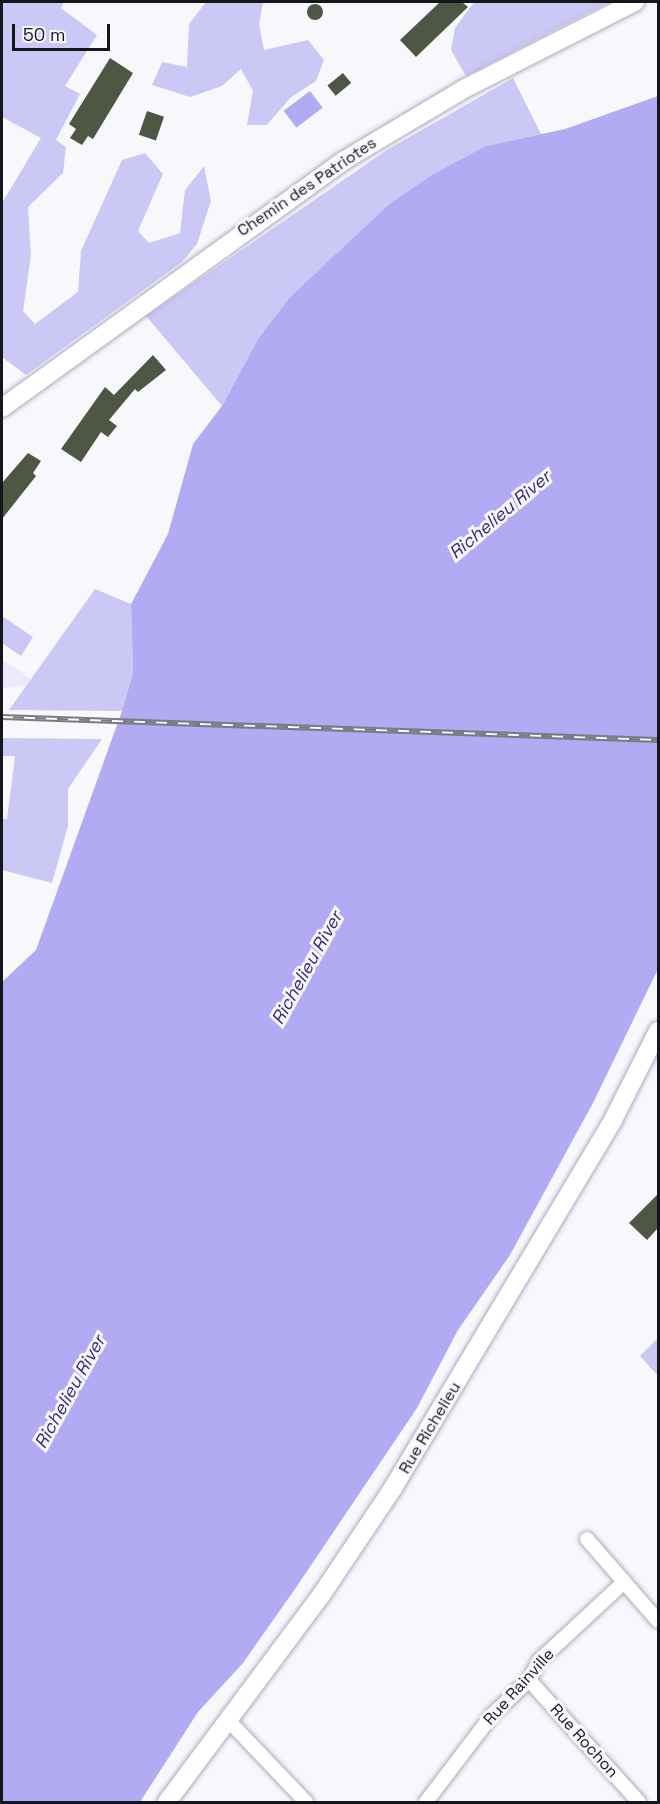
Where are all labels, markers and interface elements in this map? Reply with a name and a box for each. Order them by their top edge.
scale bar [15,12,112,50]
text: 50 m [23,23,65,46]
street label: Chemin des Patriotes [234,133,380,241]
water label: Richelieu River [445,466,555,564]
water label: Richelieu River [267,908,347,1028]
water label: Richelieu River [30,1332,110,1452]
street label: Rue Richelieu [395,1379,465,1477]
street label: Rue Rainville [480,1645,558,1729]
street label: Rue Rochon [546,1700,622,1782]

